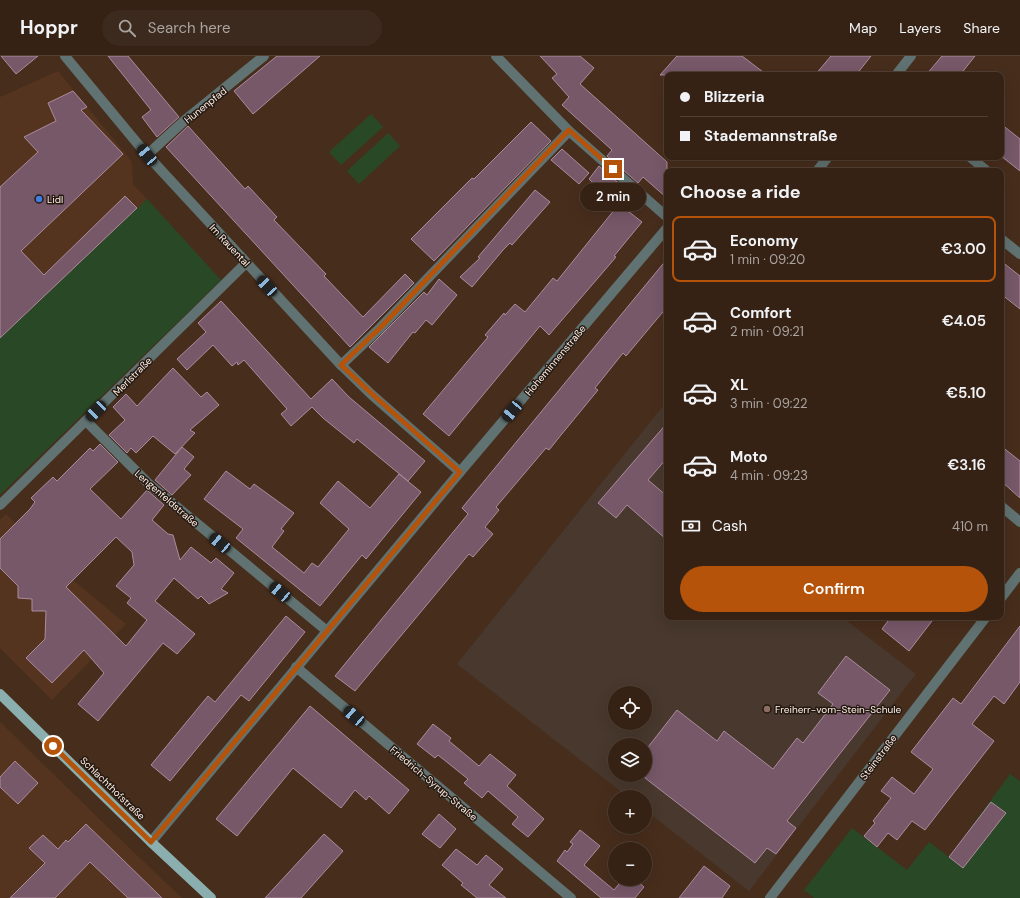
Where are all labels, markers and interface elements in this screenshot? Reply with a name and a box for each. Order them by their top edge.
search box [102,10,382,46]
text: Hoppr [20,15,78,40]
icon: search [116,17,138,39]
text: Search here [148,18,231,38]
text: Map [849,19,877,37]
text: Layers [899,19,941,37]
text: Share [963,19,1000,37]
street label: Hunenpfad [181,84,229,126]
text: Blizzeria [704,87,764,107]
text: Stademannstraße [704,126,837,146]
car [135,142,159,168]
route end [604,160,622,178]
text: Choose a ride [680,180,801,204]
callout: 2 min [580,183,646,211]
text: 2 min [596,188,630,205]
place label: Lidl [47,193,63,206]
marker: Lidl [34,194,44,204]
street label: Im Rauental [207,221,253,269]
icon: car [682,231,718,267]
text: Economy [730,231,798,251]
text: €3.00 [941,239,986,259]
text: 1 min · 09:20 [730,251,805,268]
car [254,273,280,299]
icon: car [682,303,718,339]
text: Comfort [730,303,791,323]
text: €4.05 [942,311,986,331]
street label: Hoheminnenstraße [522,322,589,398]
text: 2 min · 09:21 [730,323,804,340]
street label: Merlstraße [110,354,155,399]
icon: car [682,375,718,411]
text: XL [730,375,748,395]
text: €5.10 [946,383,986,403]
text: 3 min · 09:22 [730,395,807,412]
car [83,398,109,424]
car [500,398,524,424]
icon: car [682,447,718,483]
text: Moto [730,447,768,467]
text: €3.16 [947,455,986,475]
street label: Lengenfeldstraße [132,467,202,530]
text: 4 min · 09:23 [730,467,808,484]
icon: cash [680,515,702,537]
text: Cash [712,516,747,536]
text: 410 m [952,518,988,535]
car [207,531,233,555]
button: Confirm [680,566,988,612]
car [267,580,293,604]
map controls [608,686,652,886]
button: locate [608,686,652,730]
place label: Freiherr-vom-Stein-Schule [775,703,901,716]
car [341,704,367,728]
marker: Freiherr-vom-Stein-Schule [762,704,772,714]
street label: Steinstraße [857,732,900,783]
route start [44,737,62,755]
button: layers [608,738,652,782]
street label: Friedrich-Syrup-Straße [387,743,480,824]
street label: Schlachthofstraße [77,754,148,823]
button: + [608,790,652,834]
button: − [608,842,652,886]

